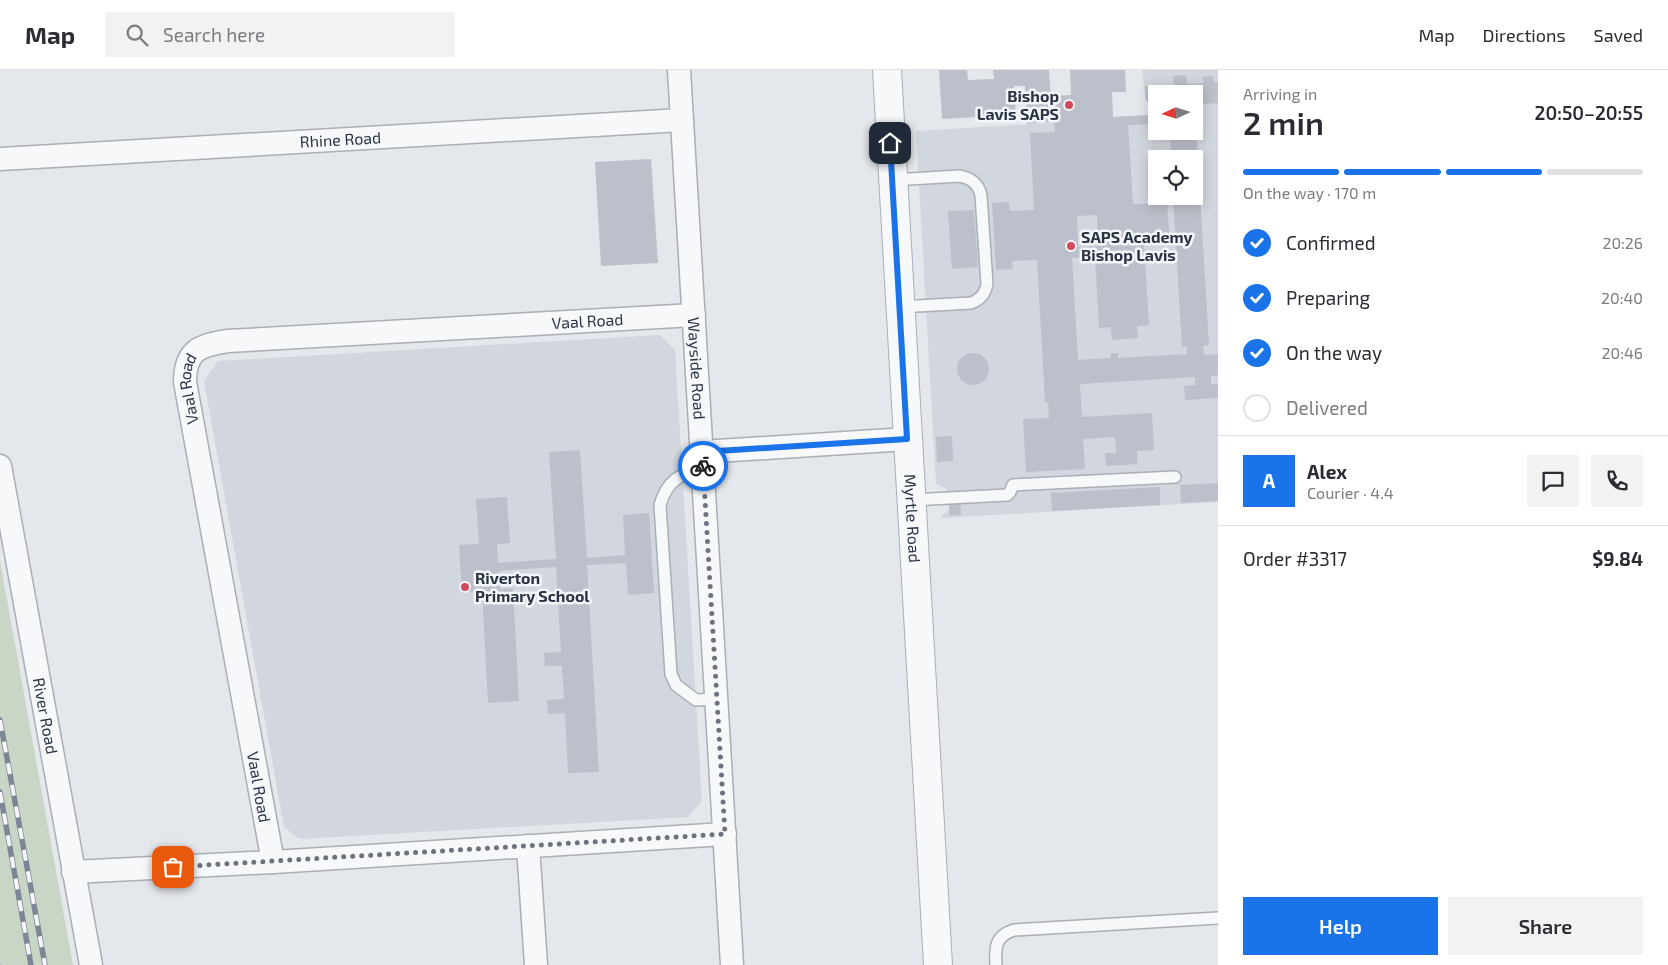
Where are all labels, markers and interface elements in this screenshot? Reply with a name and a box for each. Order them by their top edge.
search box [105,12,455,57]
text: Map [25,20,75,49]
icon: search [123,21,151,49]
text: Search here [163,23,265,46]
text: Map [1418,24,1455,46]
text: Directions [1483,24,1566,46]
text: Saved [1594,24,1643,46]
text: Arriving in [1243,84,1317,103]
north arrow [1148,85,1202,140]
map controls [1148,85,1203,205]
place label: Bishop Lavis SAPS [977,86,1059,123]
marker: Bishop Lavis SAPS [1063,99,1075,111]
text: 20:50–20:55 [1535,101,1643,124]
text: 2 min [1243,103,1324,141]
pin [869,122,911,164]
street label: Rhine Road [299,127,382,151]
icon: home [876,129,904,157]
button: locate [1148,150,1203,205]
text: On the way · 170 m [1243,183,1376,202]
place label: SAPS Academy Bishop Lavis [1081,227,1193,264]
icon: check [1243,229,1271,257]
text: Confirmed [1286,231,1376,254]
text: 20:26 [1602,233,1643,252]
marker: SAPS Academy Bishop Lavis [1065,240,1077,252]
icon: check [1243,284,1271,312]
text: Preparing [1286,286,1370,309]
text: 20:40 [1601,288,1643,307]
street label: Vaal Road [551,309,624,332]
street label: Wayside Road [685,317,710,420]
icon: check [1243,339,1271,367]
text: On the way [1286,341,1382,364]
text: 20:46 [1602,343,1643,362]
street label: Vaal Road [175,349,202,426]
text: Delivered [1286,396,1368,419]
courier [678,441,728,491]
icon: bike [689,452,717,480]
button: chat [1527,455,1579,507]
button: phone [1591,455,1643,507]
text: Alex [1307,460,1347,483]
text: A [1263,469,1275,492]
street label: Myrtle Road [901,473,925,563]
text: Courier · 4.4 [1307,483,1394,502]
text: Order #3317 [1243,547,1347,570]
text: $9.84 [1592,547,1643,570]
place label: Riverton Primary School [475,568,590,606]
marker: Riverton Primary School [459,581,471,593]
street label: River Road [30,676,62,756]
street label: Vaal Road [244,750,275,824]
pin [152,846,194,888]
icon: bag [159,853,187,881]
button: Help [1243,897,1438,955]
button: Share [1448,897,1643,955]

